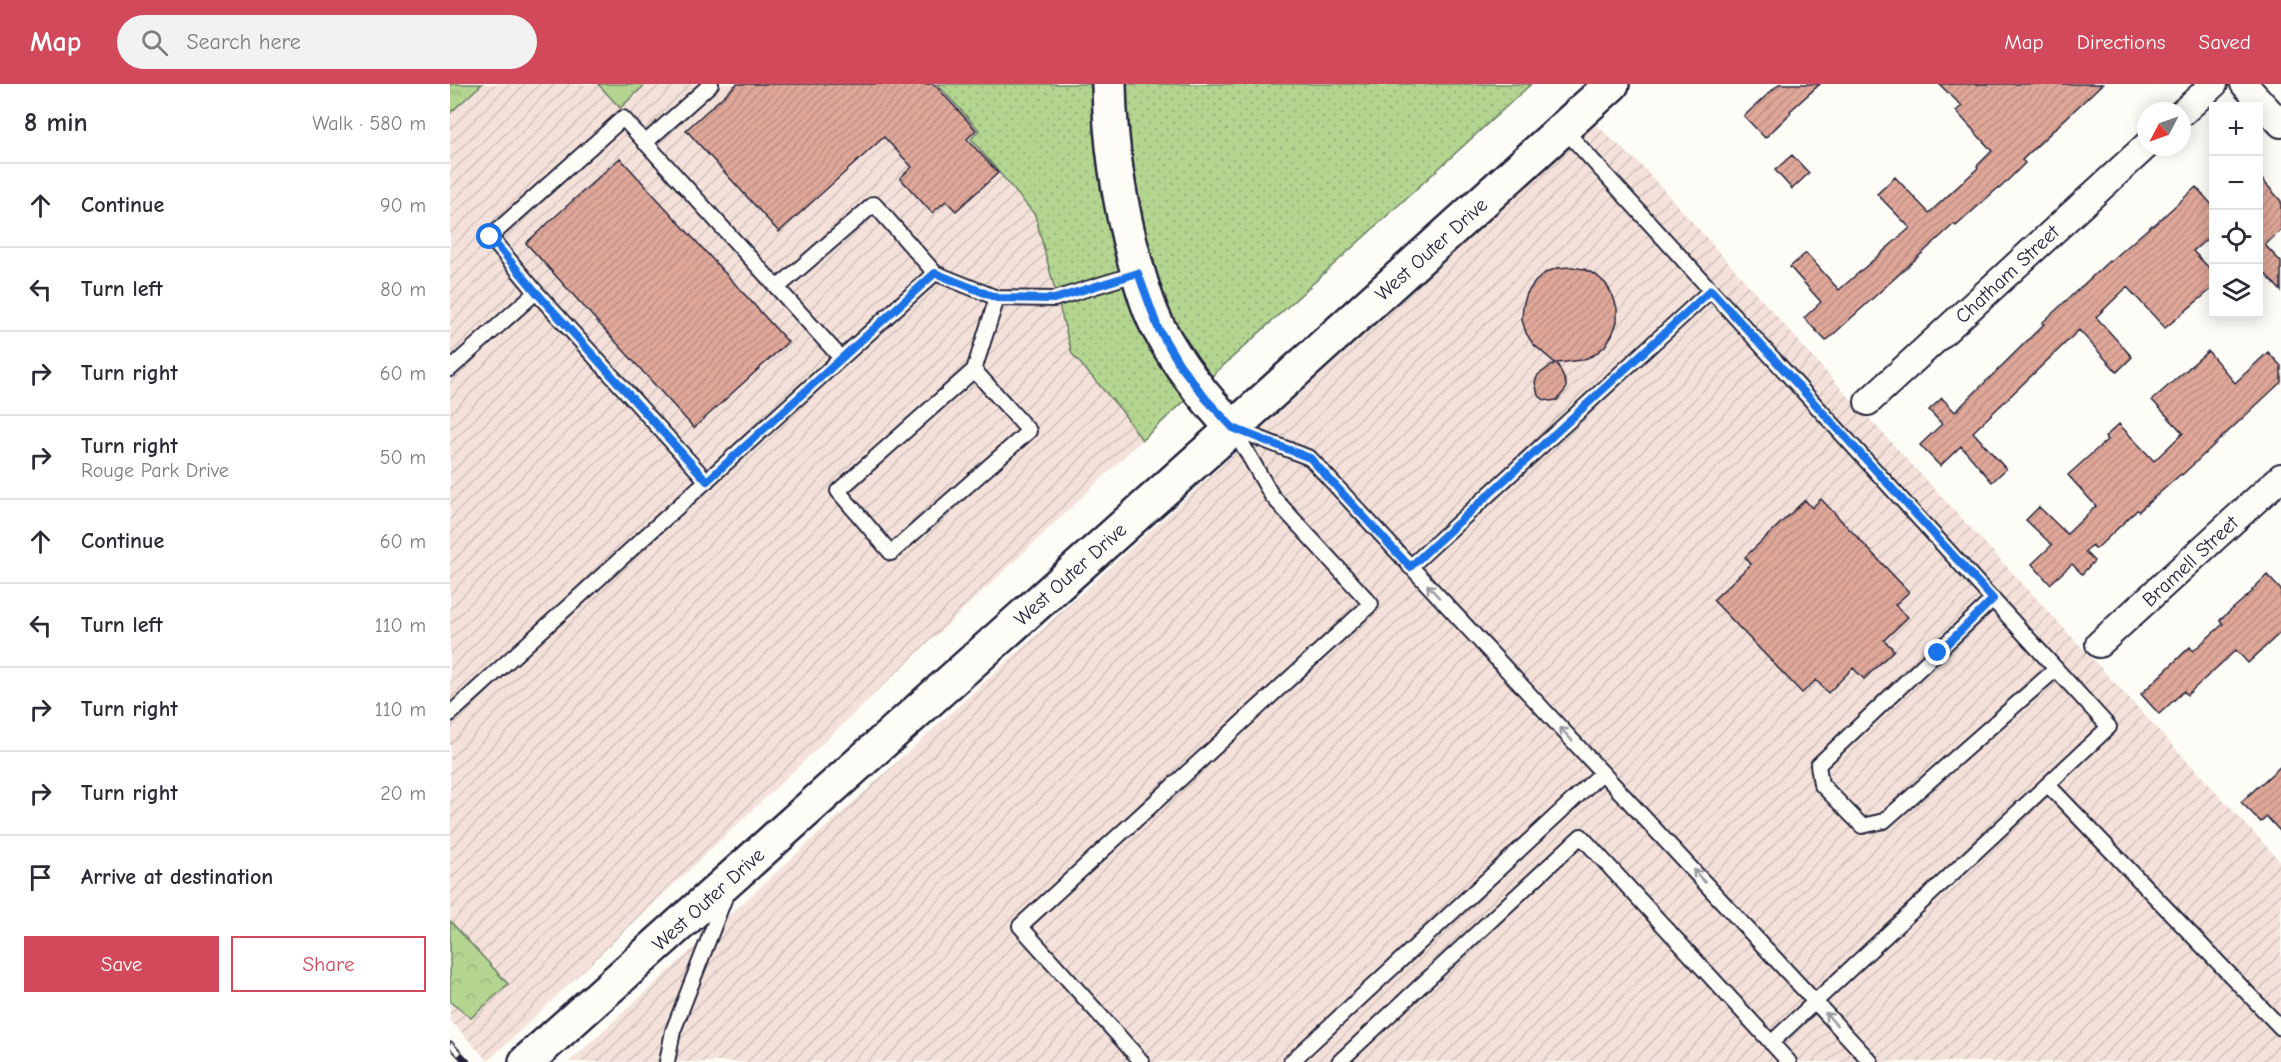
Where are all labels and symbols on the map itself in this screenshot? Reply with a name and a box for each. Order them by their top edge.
north arrow [2137,102,2191,156]
street label: West Outer Drive [1371,193,1492,306]
street label: Chatham Street [1951,220,2065,328]
route start [476,223,502,249]
street label: Bramell Street [2138,510,2244,612]
street label: West Outer Drive [1010,518,1131,631]
one-way arrow [1426,584,1440,599]
route end [1924,639,1950,665]
one-way arrow [1559,726,1573,741]
street label: West Outer Drive [648,843,769,956]
one-way arrow [1692,869,1706,884]
one-way arrow [1825,1012,1839,1027]

